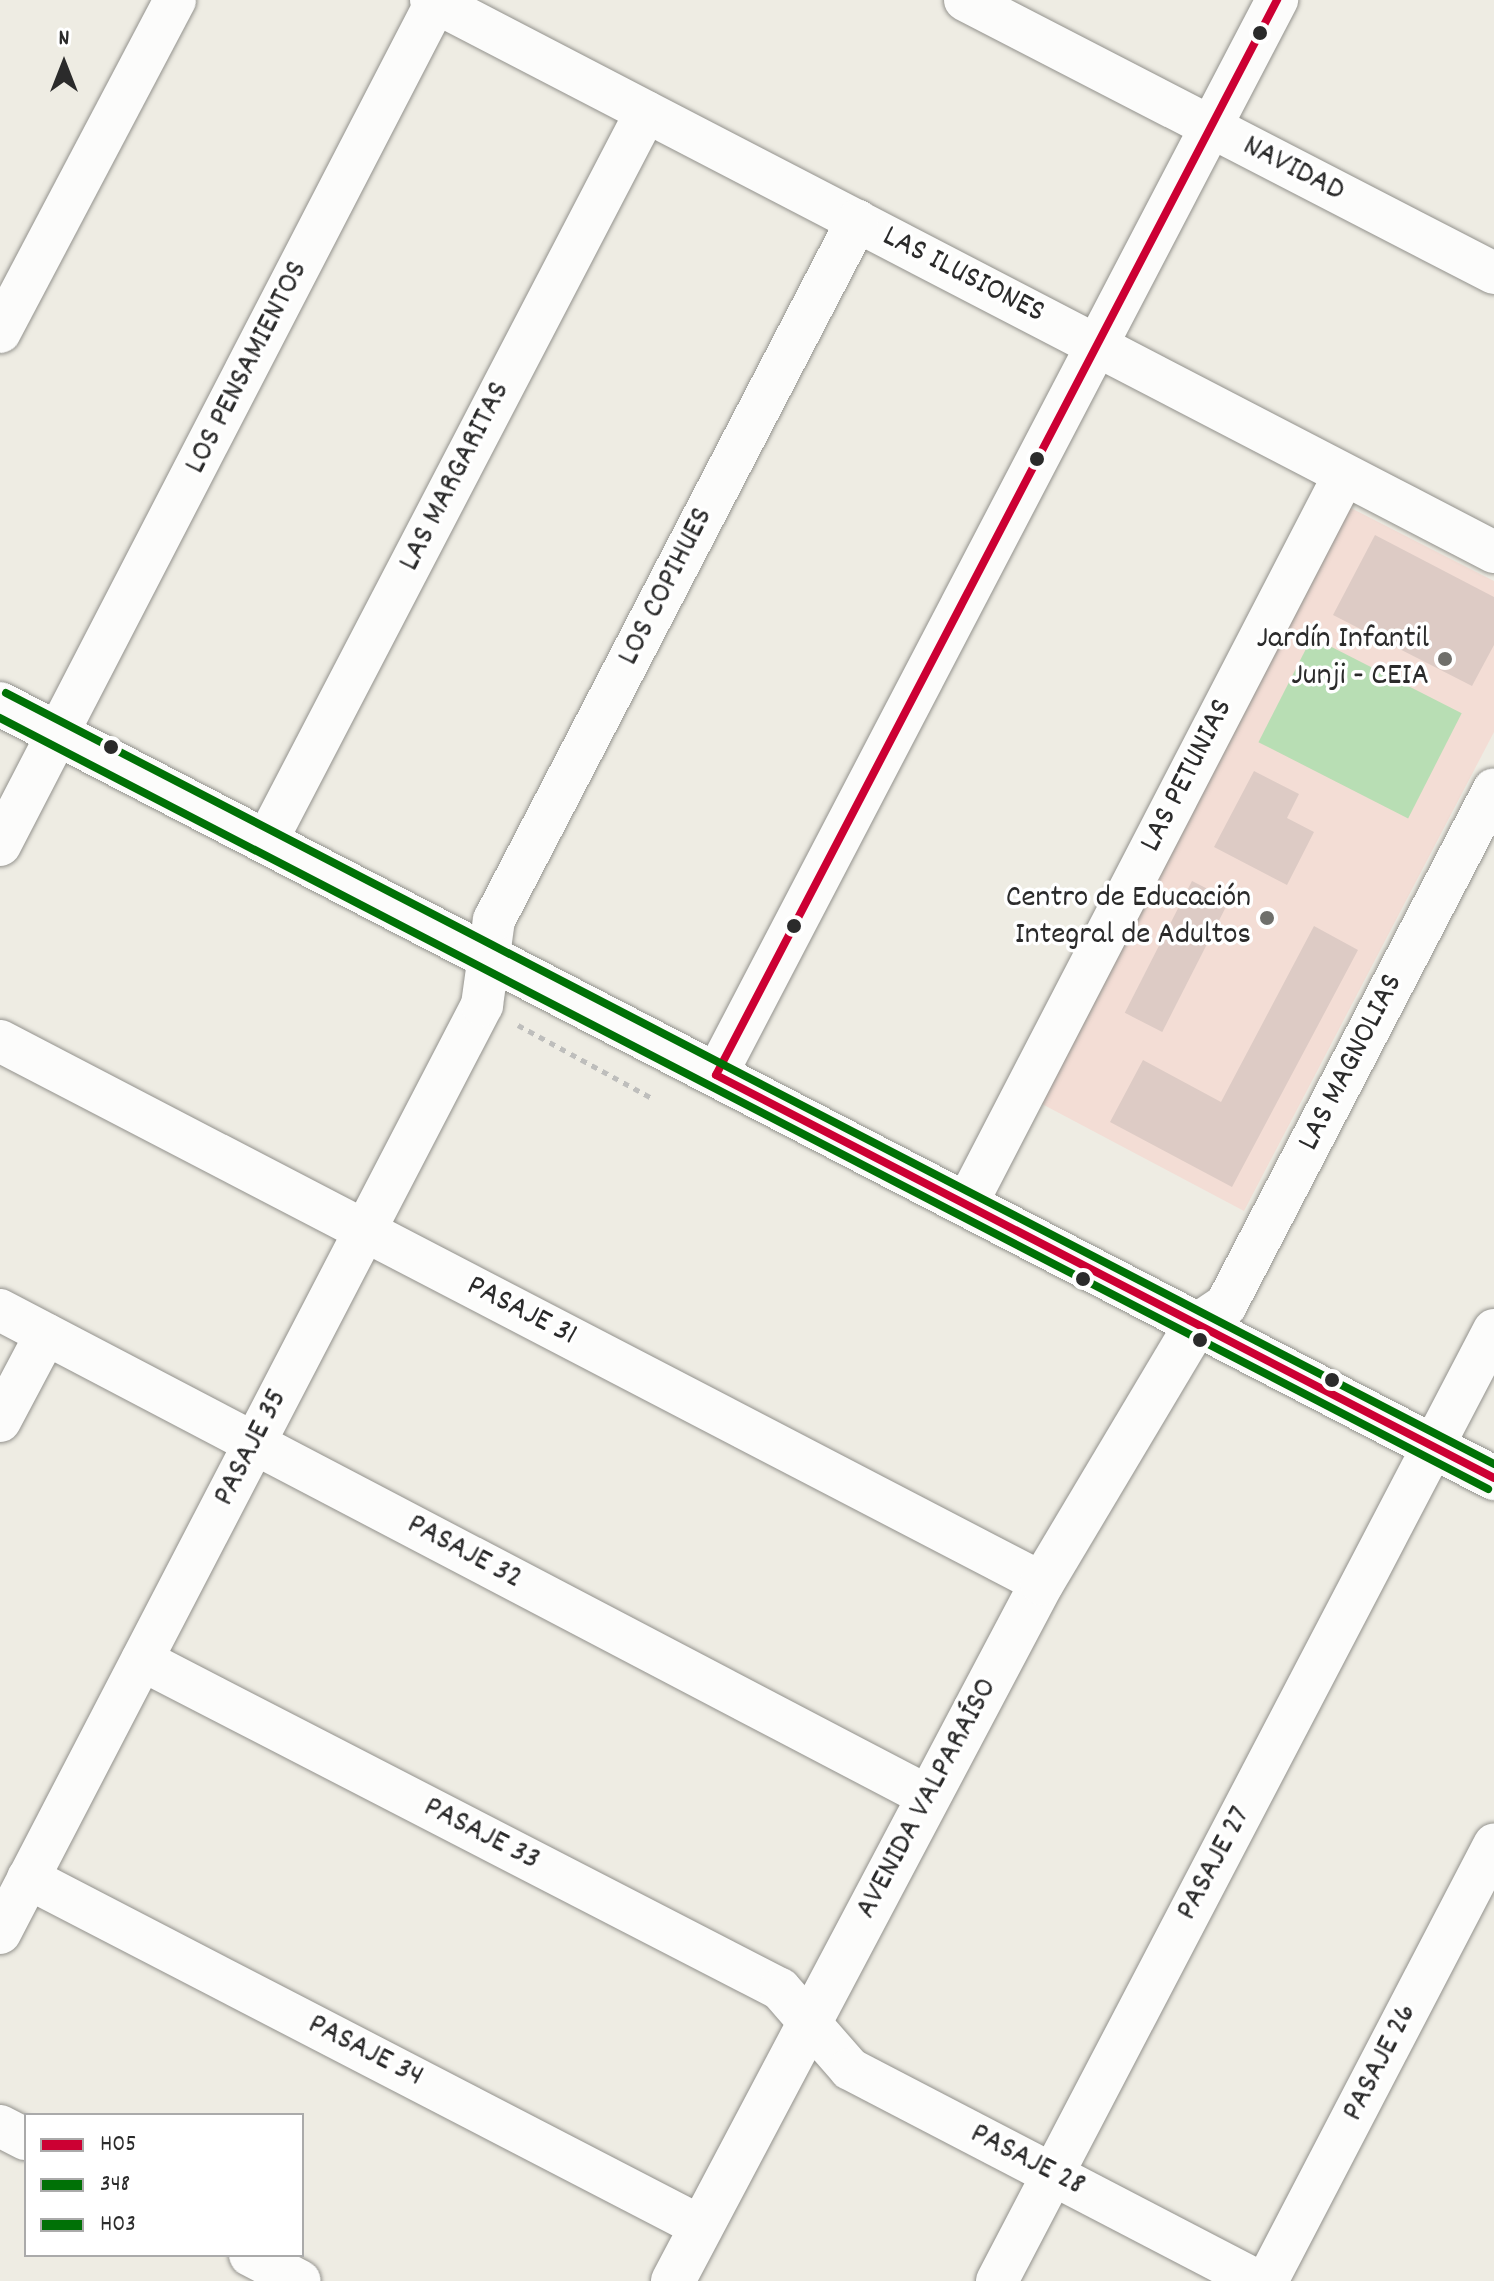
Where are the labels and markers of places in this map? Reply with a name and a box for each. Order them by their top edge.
unlabelled marker [1252,25,1268,41]
unlabelled marker [1029,451,1045,467]
place label: Jardín Infantil Junji - CEIA [1256,622,1429,697]
marker: Jardín Infantil Junji - CEIA [1436,650,1454,668]
unlabelled marker [103,739,119,755]
place label: Centro de Educación Integral de Adultos [1006,881,1251,956]
marker: Centro de Educación Integral de Adultos [1258,909,1276,927]
unlabelled marker [786,918,802,934]
unlabelled marker [1075,1271,1091,1287]
unlabelled marker [1192,1332,1208,1348]
unlabelled marker [1324,1372,1340,1388]

